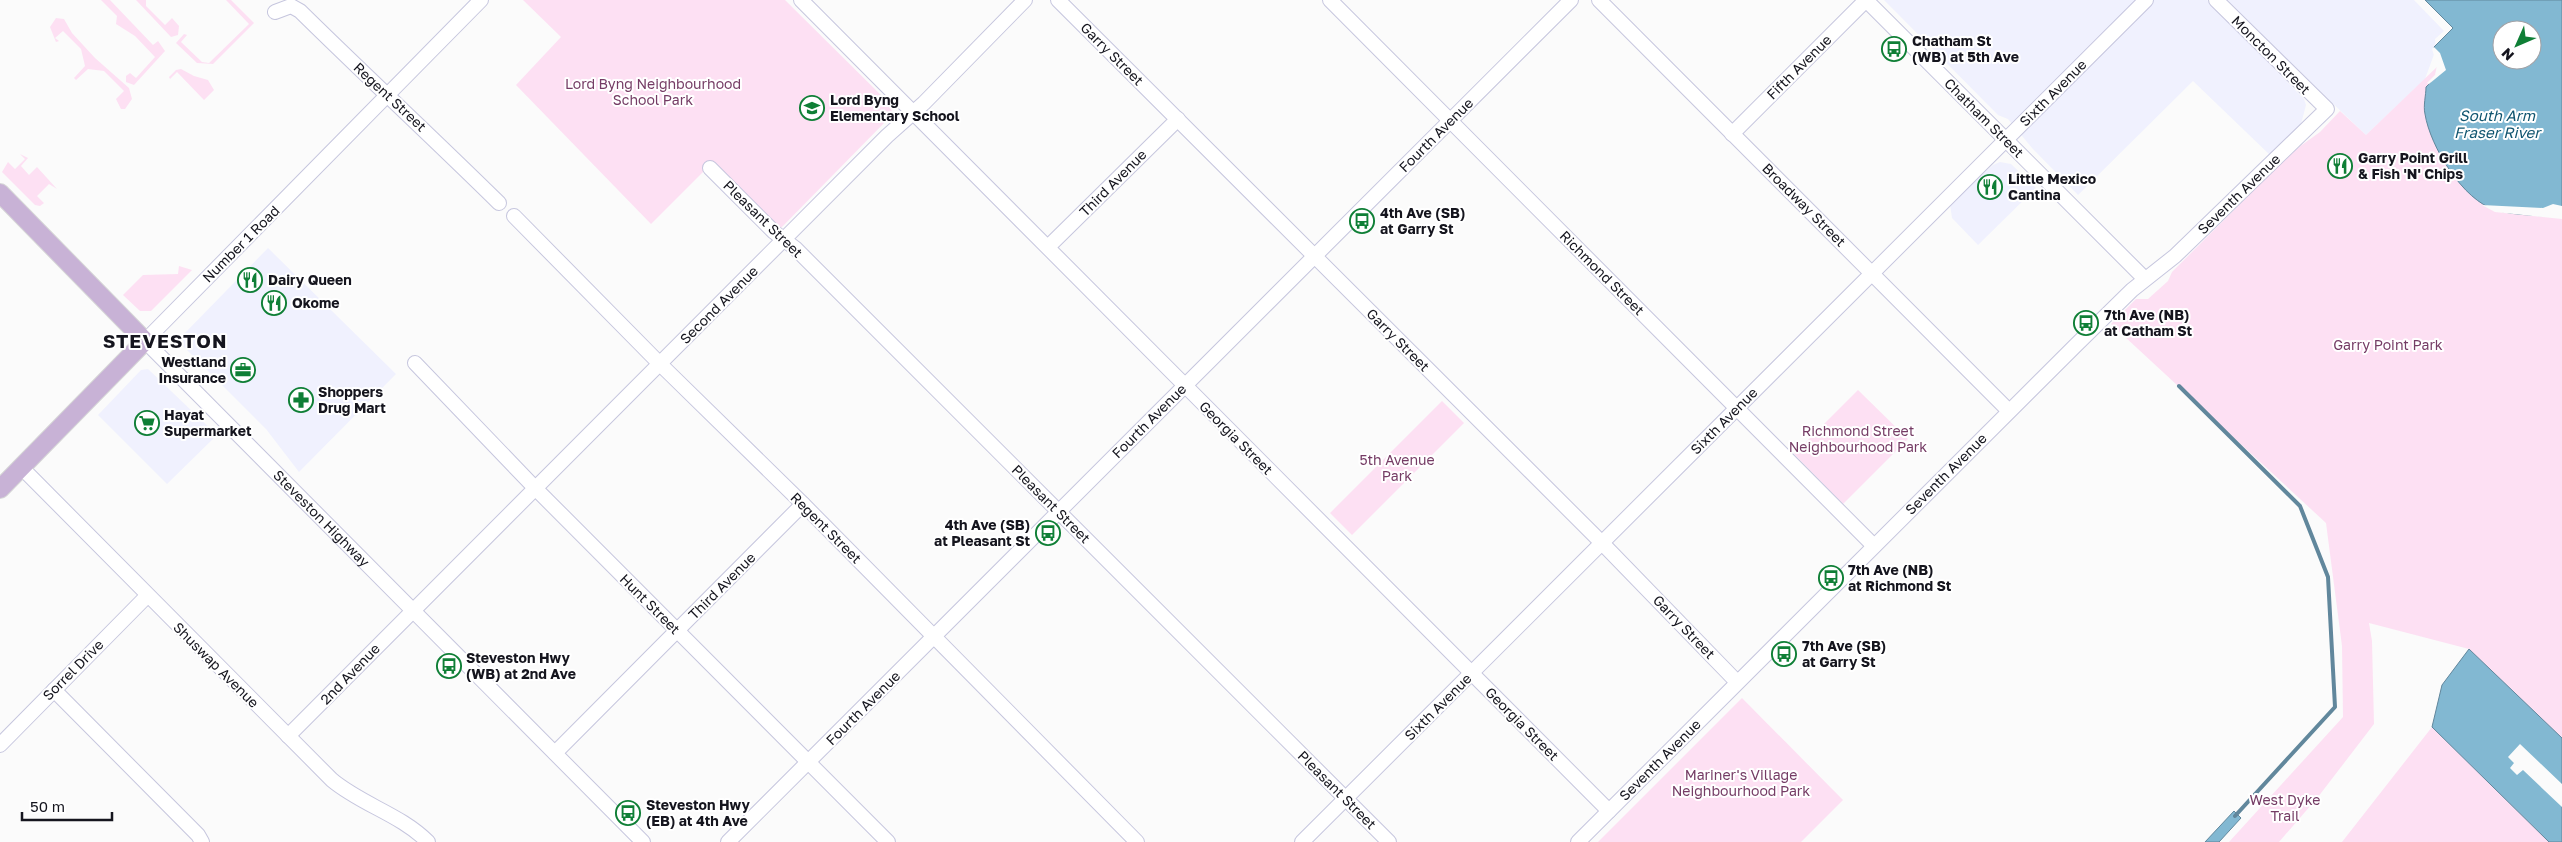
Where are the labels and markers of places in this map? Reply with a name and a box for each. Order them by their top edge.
place label: Chatham St (WB) at 5th Ave [1912,32,2019,65]
bus stop icon: Chatham St (WB) at 5th Ave [1881,36,1907,62]
place label: Lord Byng Elementary School [830,91,960,124]
school or university icon: Lord Byng Elementary School [799,95,825,121]
place label: Garry Point Grill & Fish 'N' Chips [2358,149,2468,182]
restaurant icon: Garry Point Grill & Fish 'N' Chips [2327,153,2353,179]
place label: Little Mexico Cantina [2008,170,2096,203]
restaurant icon: Little Mexico Cantina [1977,174,2003,200]
place label: 4th Ave (SB) at Garry St [1380,204,1465,237]
bus stop icon: 4th Ave (SB) at Garry St [1349,208,1375,234]
restaurant icon: Dairy Queen [237,267,263,293]
place label: Dairy Queen [268,271,352,288]
restaurant icon: Okome [261,290,287,316]
place label: Okome [292,294,340,311]
place label: 7th Ave (NB) at Catham St [2104,306,2192,339]
bus stop icon: 7th Ave (NB) at Catham St [2073,310,2099,336]
place label: Westland Insurance [158,353,226,386]
office icon: Westland Insurance [230,357,256,383]
place label: Shoppers Drug Mart [318,383,386,416]
pharmacy icon: Shoppers Drug Mart [288,387,314,413]
place label: Hayat Supermarket [164,406,252,439]
supermarket icon: Hayat Supermarket [134,410,160,436]
place label: 4th Ave (SB) at Pleasant St [934,516,1030,549]
bus stop icon: 4th Ave (SB) at Pleasant St [1035,520,1061,546]
place label: 7th Ave (NB) at Richmond St [1848,561,1952,594]
bus stop icon: 7th Ave (NB) at Richmond St [1818,565,1844,591]
place label: 7th Ave (SB) at Garry St [1802,637,1886,670]
bus stop icon: 7th Ave (SB) at Garry St [1771,641,1797,667]
place label: Steveston Hwy (WB) at 2nd Ave [466,649,576,682]
bus stop icon: Steveston Hwy (WB) at 2nd Ave [436,653,462,679]
place label: Steveston Hwy (EB) at 4th Ave [646,796,750,829]
bus stop icon: Steveston Hwy (EB) at 4th Ave [615,800,641,826]

